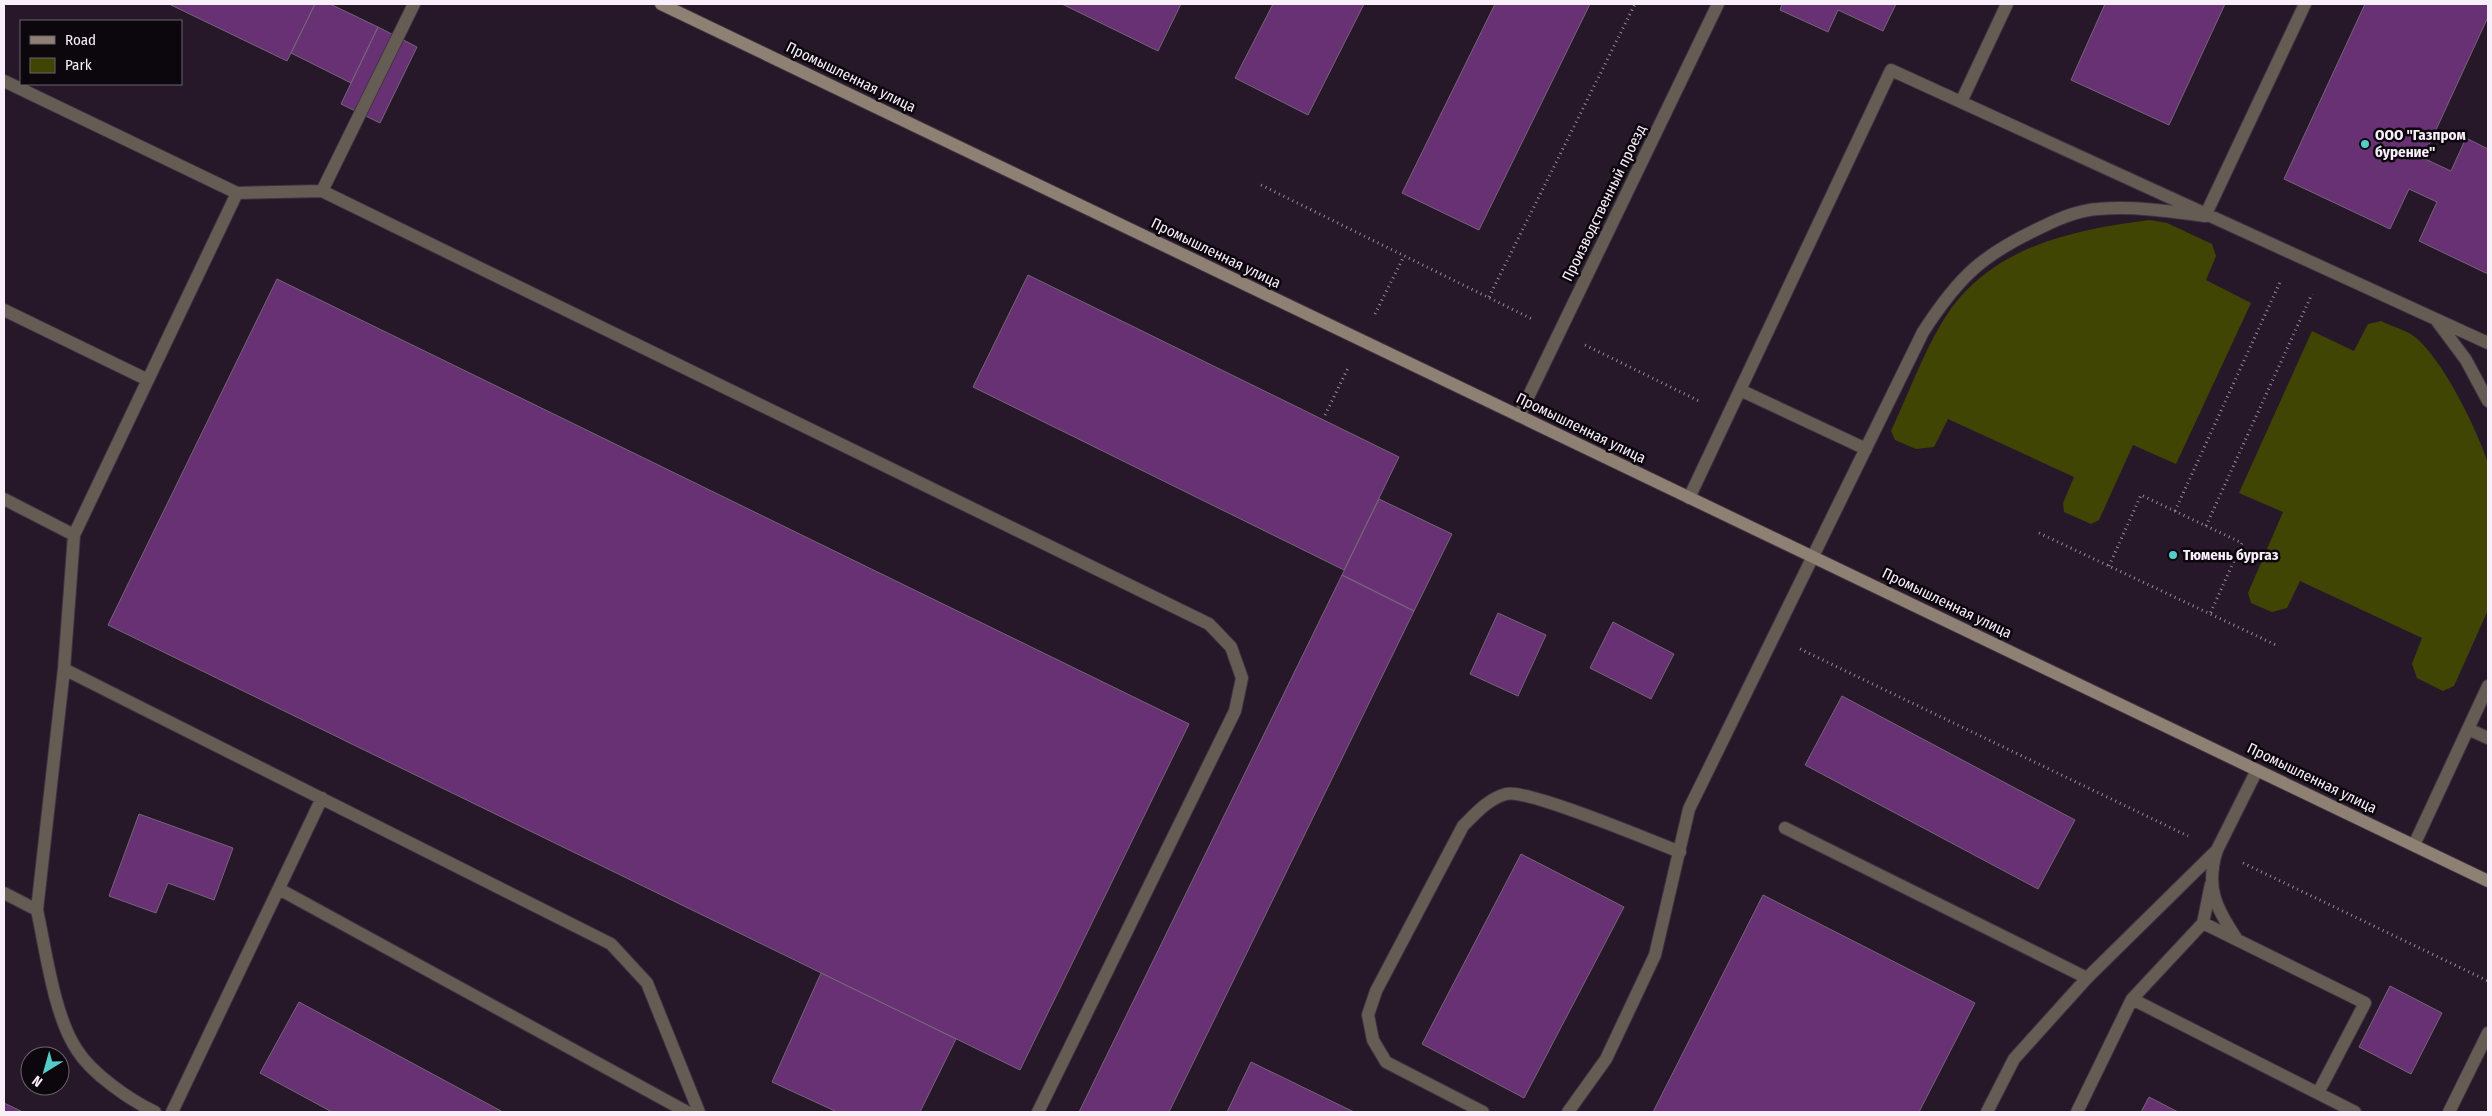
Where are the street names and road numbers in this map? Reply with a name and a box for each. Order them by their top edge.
street label: Промышленная улица [783,38,919,116]
street label: Производственный проезд [1558,122,1650,284]
street label: Промышленная улица [1148,214,1284,292]
street label: Промышленная улица [1513,389,1649,467]
street label: Промышленная улица [1879,564,2015,642]
street label: Промышленная улица [2244,739,2380,817]

